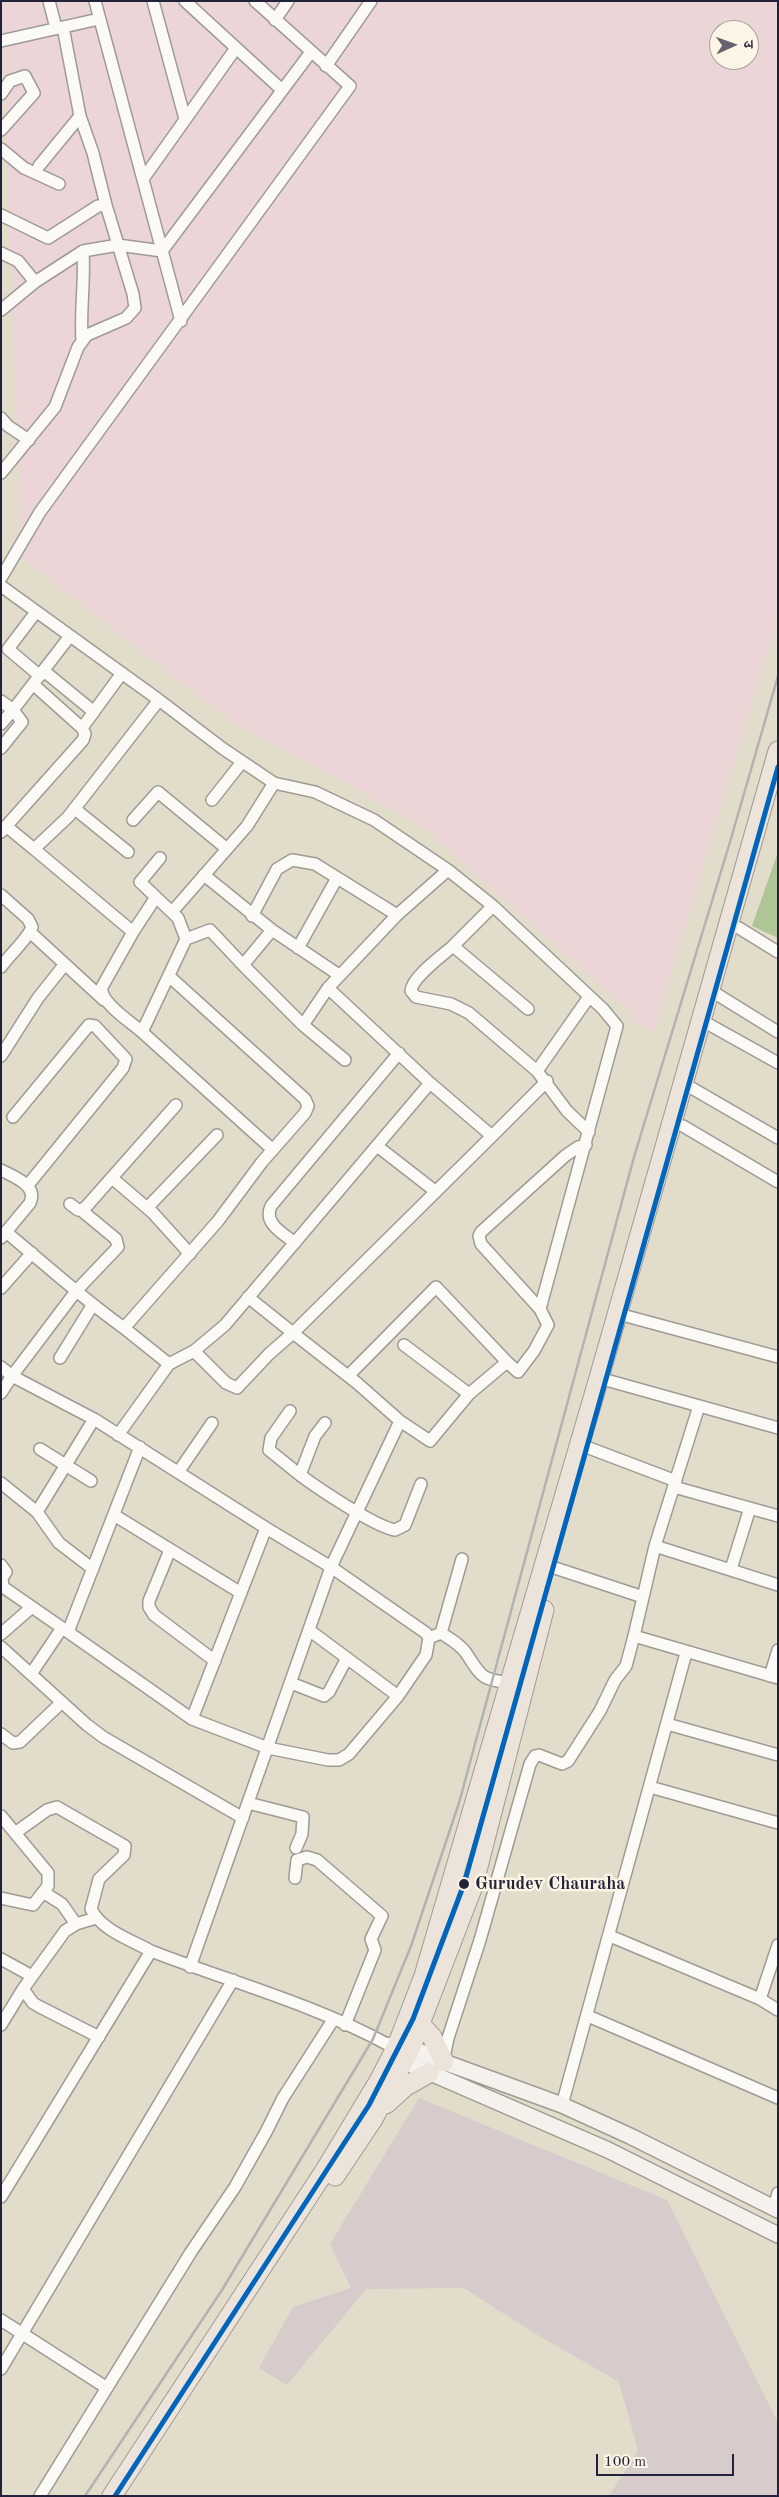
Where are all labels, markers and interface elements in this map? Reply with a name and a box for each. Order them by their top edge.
north arrow [709,20,759,70]
text: उ [741,41,755,48]
place label: Gurudev Chauraha [475,1873,626,1895]
marker: Gurudev Chauraha [457,1877,471,1891]
scale bar [599,2444,736,2476]
text: 100 m [604,2455,646,2470]

